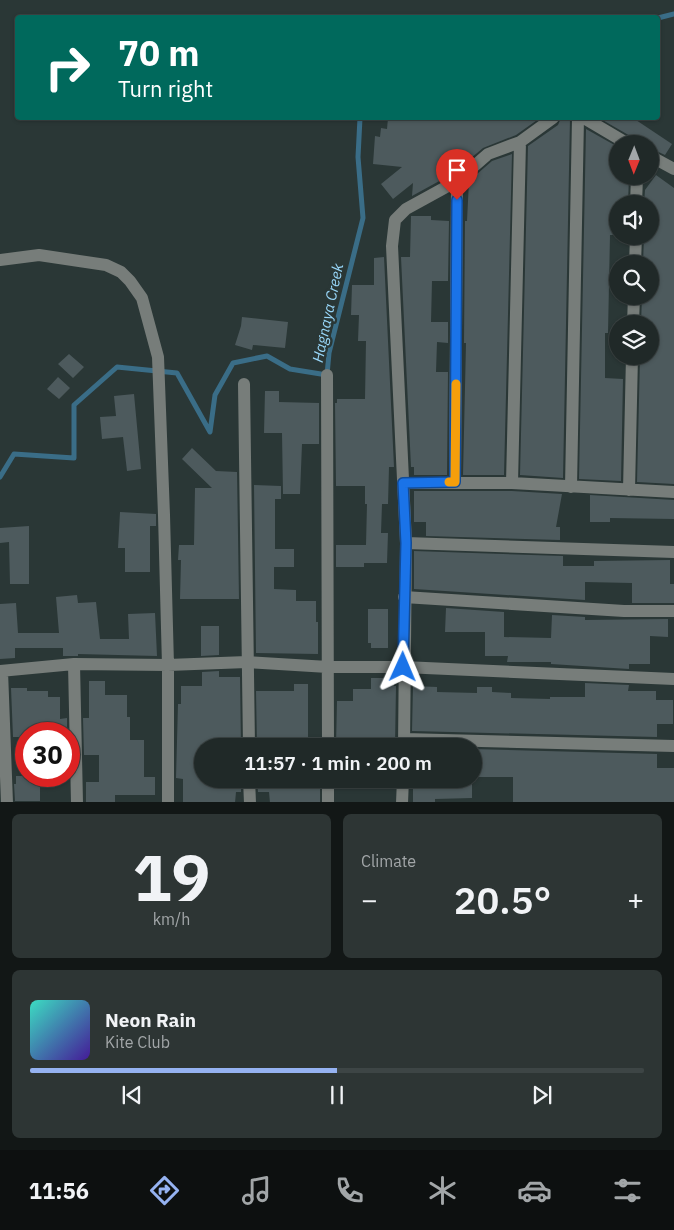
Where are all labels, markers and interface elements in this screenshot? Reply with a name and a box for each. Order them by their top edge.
text: 70 m [118,30,200,76]
icon: right [35,35,100,100]
text: Turn right [118,74,213,103]
north arrow [609,135,659,185]
map controls [609,135,659,365]
pin [436,149,478,200]
icon: arrive [443,156,471,184]
button: sound [609,195,659,245]
button: search [609,255,659,305]
water label: Hagnaya Creek [308,261,347,364]
button: layers [609,315,659,365]
position arrow [376,640,428,692]
speed limit sign: 30 [15,722,80,787]
text: 11:57 · 1 min · 200 m [244,751,432,775]
text: 19 [132,834,211,919]
text: Climate [361,851,416,871]
text: 20.5° [454,875,551,924]
text: − [361,881,378,918]
text: + [627,881,644,918]
text: km/h [153,909,190,929]
text: Neon Rain [105,1008,196,1032]
text: Kite Club [105,1032,170,1052]
icon: previous [118,1081,146,1109]
icon: pause [323,1081,351,1109]
icon: next [528,1081,556,1109]
icon: directions [147,1173,182,1208]
icon: music [239,1173,274,1208]
icon: phone [332,1173,367,1208]
icon: climate [425,1173,460,1208]
icon: car [517,1173,552,1208]
icon: filters [610,1173,645,1208]
text: 11:56 [29,1176,89,1205]

